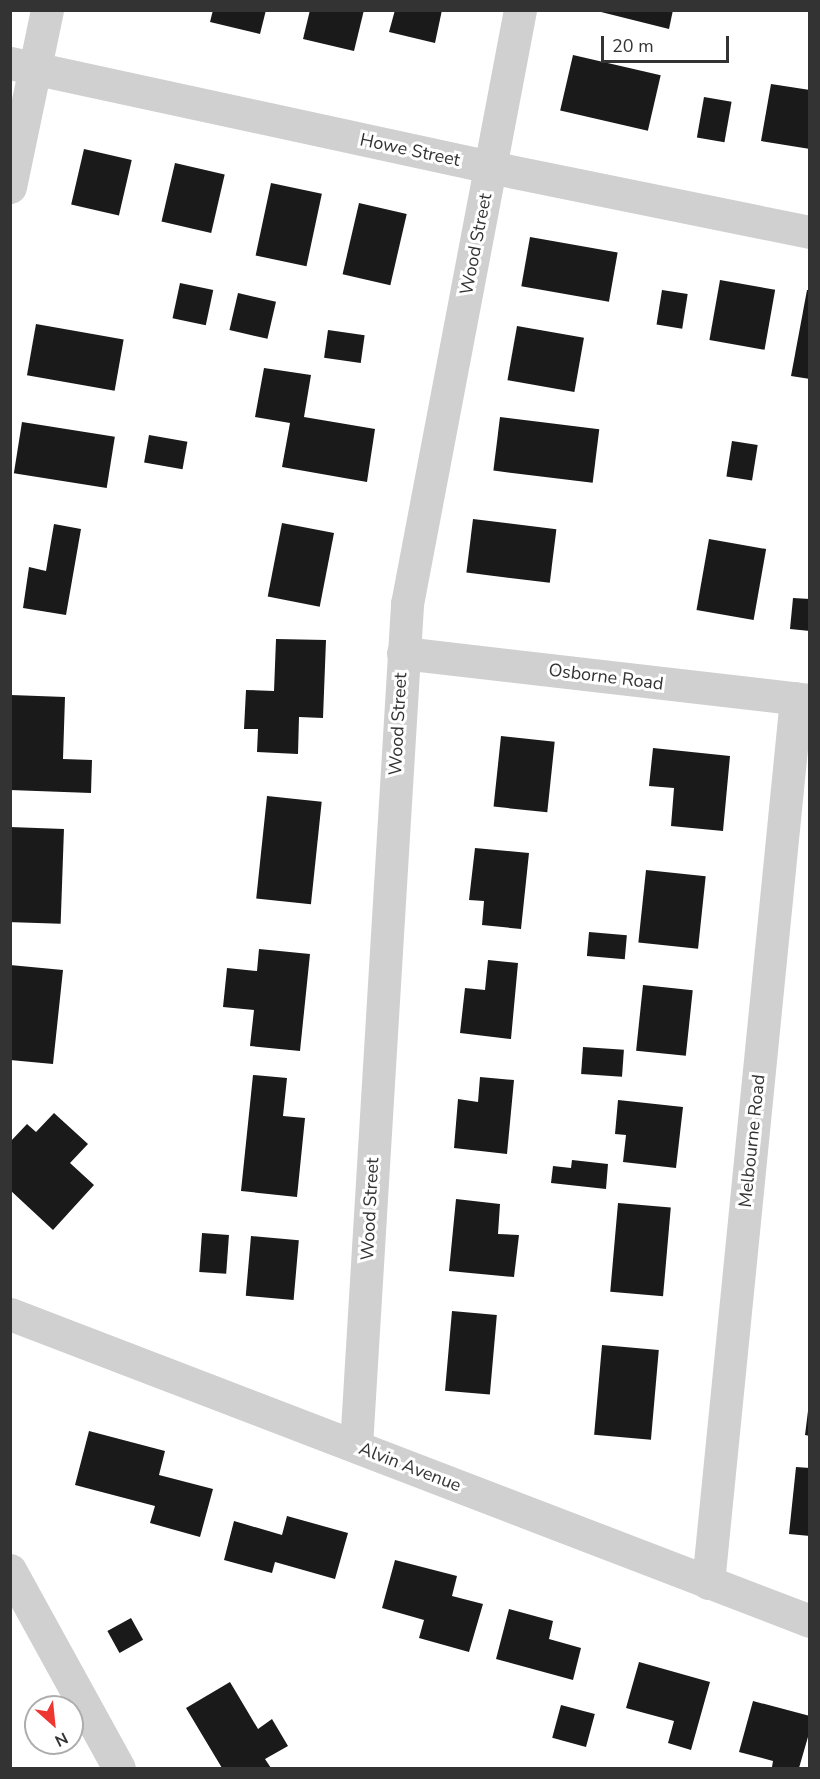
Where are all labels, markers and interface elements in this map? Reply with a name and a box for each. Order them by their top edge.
scale bar [604,24,732,62]
text: 20 m [612,34,654,58]
street label: Howe Street [358,129,462,171]
street label: Wood Street [456,191,496,297]
street label: Osborne Road [547,659,665,695]
street label: Wood Street [385,672,411,776]
street label: Melbourne Road [734,1073,770,1209]
street label: Wood Street [357,1157,383,1261]
street label: Alvin Avenue [356,1438,464,1496]
north arrow [24,1695,84,1755]
text: N [51,1727,72,1752]

